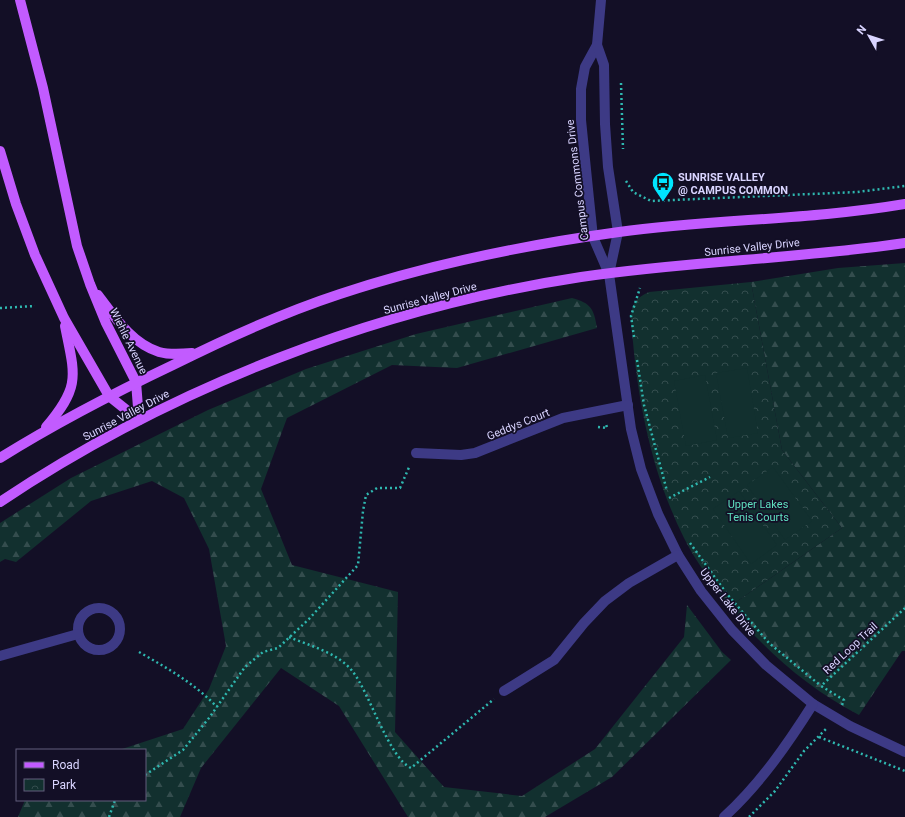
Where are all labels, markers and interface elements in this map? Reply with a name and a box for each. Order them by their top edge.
north arrow [849,16,889,56]
text: N [854,23,869,37]
street label: Campus Commons Drive [564,119,591,241]
bus stop icon: SUNRISE VALLEY @ CAMPUS COMMON [650,170,676,203]
place label: SUNRISE VALLEY @ CAMPUS COMMON [678,171,788,197]
street label: Sunrise Valley Drive [704,236,801,259]
street label: Sunrise Valley Drive [382,280,478,317]
street label: Wiehle Avenue [107,306,150,376]
street label: Sunrise Valley Drive [81,387,172,444]
street label: Geddys Court [485,406,552,443]
park label: Upper Lakes Tenis Courts [727,498,789,524]
street label: Upper Lake Drive [697,566,758,639]
street label: Red Loop Trail [820,620,880,677]
legend [16,749,146,801]
text: Road [52,758,80,772]
text: Park [52,778,77,792]

